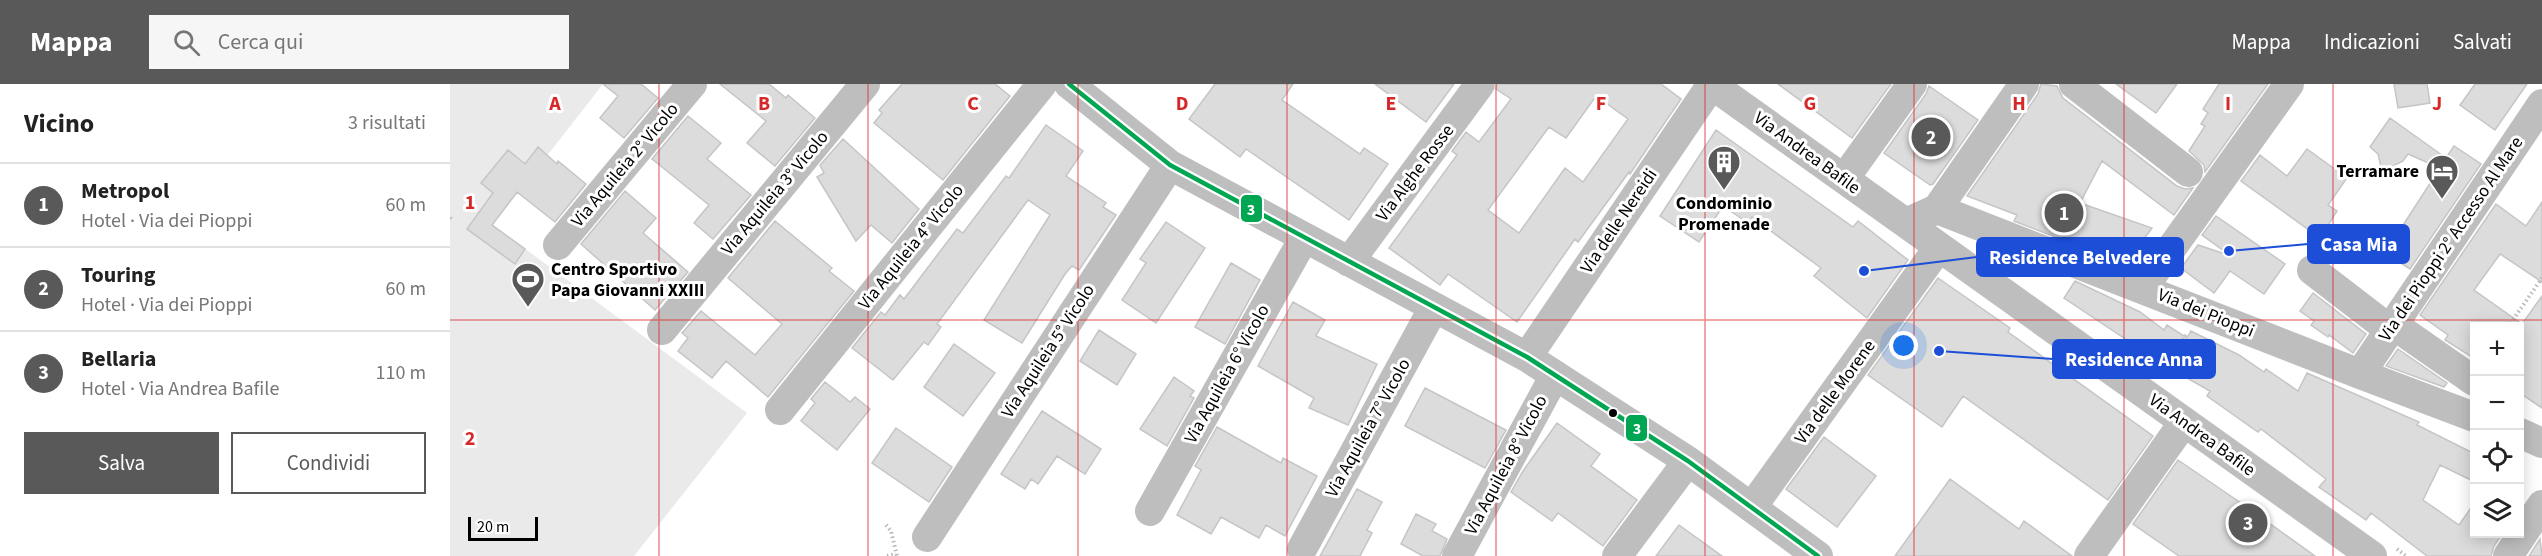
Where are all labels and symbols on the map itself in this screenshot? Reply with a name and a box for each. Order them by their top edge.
text: A [548,90,561,118]
text: B [758,90,770,118]
text: C [967,90,979,118]
text: D [1176,90,1188,118]
text: E [1386,90,1396,118]
text: F [1596,90,1606,118]
text: G [1804,90,1816,118]
text: H [2012,90,2026,118]
text: I [2225,90,2231,118]
text: J [2432,90,2442,118]
street label: Via Aquileia 2° Vicolo [566,98,684,232]
street label: Via Andrea Bafile [1749,106,1865,200]
pin: 2 [1912,115,1950,160]
street label: Via Alghe Rosse [1370,119,1460,227]
street label: Via Aquileia 3° Vicolo [716,126,834,260]
street label: Via dei Pioppi 2° Accesso Al Mare [2373,132,2529,346]
building icon: Condominio Promenade [1706,144,1742,191]
hotel icon: Terramare [2424,153,2460,200]
place label: Terramare [2337,159,2419,184]
street label: Via delle Nereidi [1575,164,1663,278]
street label: Via Aquileia 4° Vicolo [852,179,970,315]
text: 1 [465,189,475,217]
pin: 1 [2044,190,2084,236]
place label: Condominio Promenade [1676,191,1772,237]
line badge: 3 [1240,194,1263,223]
text: 3 [1247,199,1255,221]
callout: Casa Mia [2308,225,2409,263]
text: Casa Mia [2321,231,2397,259]
callout: Residence Belvedere [1977,238,2183,276]
text: Residence Belvedere [1989,244,2171,272]
place label: Centro Sportivo Papa Giovanni XXIII [551,257,704,303]
sports icon: Centro Sportivo Papa Giovanni XXIII [510,261,546,308]
street label: Via Aquileia 5° Vicolo [995,279,1101,423]
street label: Via dei Pioppi [2154,282,2258,344]
street label: Via Aquileia 6° Vicolo [1178,300,1276,448]
your location [1889,331,1918,360]
street label: Via delle Morene [1789,335,1881,449]
callout: Residence Anna [2053,340,2215,378]
text: Residence Anna [2065,346,2203,374]
street label: Via Aquileia 7° Vicolo [1319,354,1417,502]
street label: Via Andrea Bafile [2144,388,2260,482]
street label: Via Aquileia 8° Vicolo [1459,391,1553,539]
unlabelled marker [1607,407,1619,419]
line badge: 3 [1625,414,1648,442]
text: 3 [1633,418,1641,440]
text: 2 [465,425,475,453]
pin: 3 [2228,500,2268,546]
scale bar [468,514,538,542]

